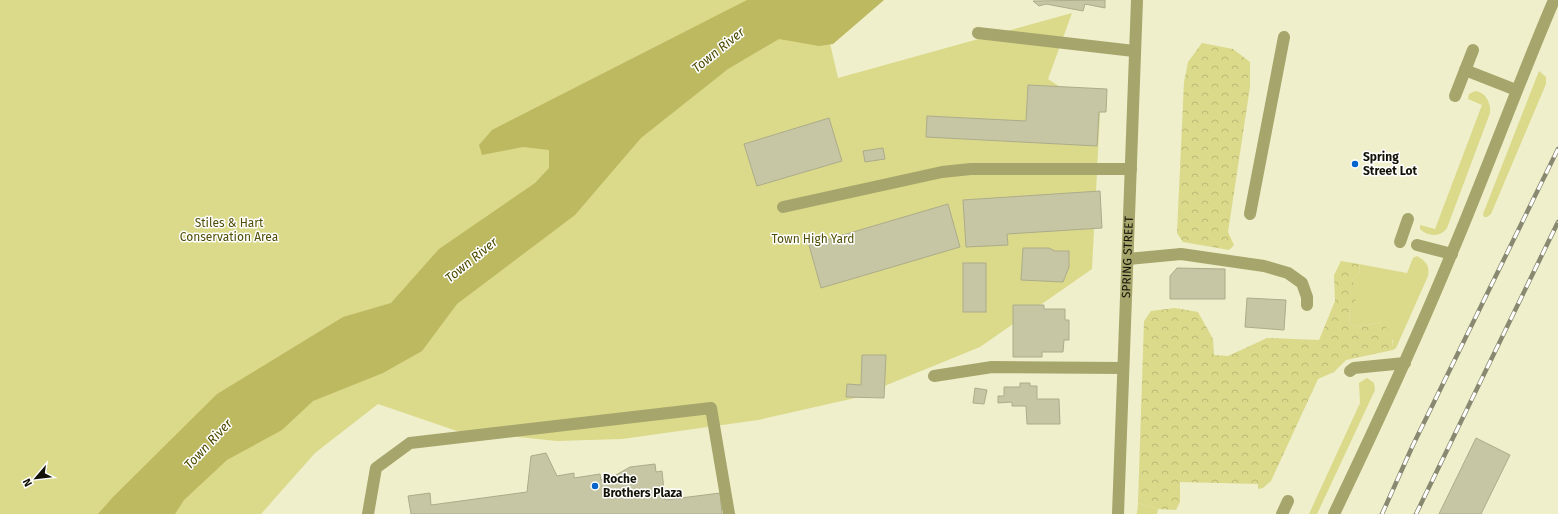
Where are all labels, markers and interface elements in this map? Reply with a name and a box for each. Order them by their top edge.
water label: Town River [689,24,748,76]
place label: Spring Street Lot [1363,150,1418,178]
marker: Spring Street Lot [1350,159,1360,169]
street label: SPRING STREET [1119,215,1136,298]
park label: Stiles & Hart Conservation Area [180,216,278,244]
park label: Town High Yard [772,232,855,246]
water label: Town River [442,234,501,286]
water label: Town River [181,415,236,472]
north arrow [16,458,56,498]
place label: Roche Brothers Plaza [603,472,683,500]
text: N [20,476,35,489]
marker: Roche Brothers Plaza [590,481,600,491]

